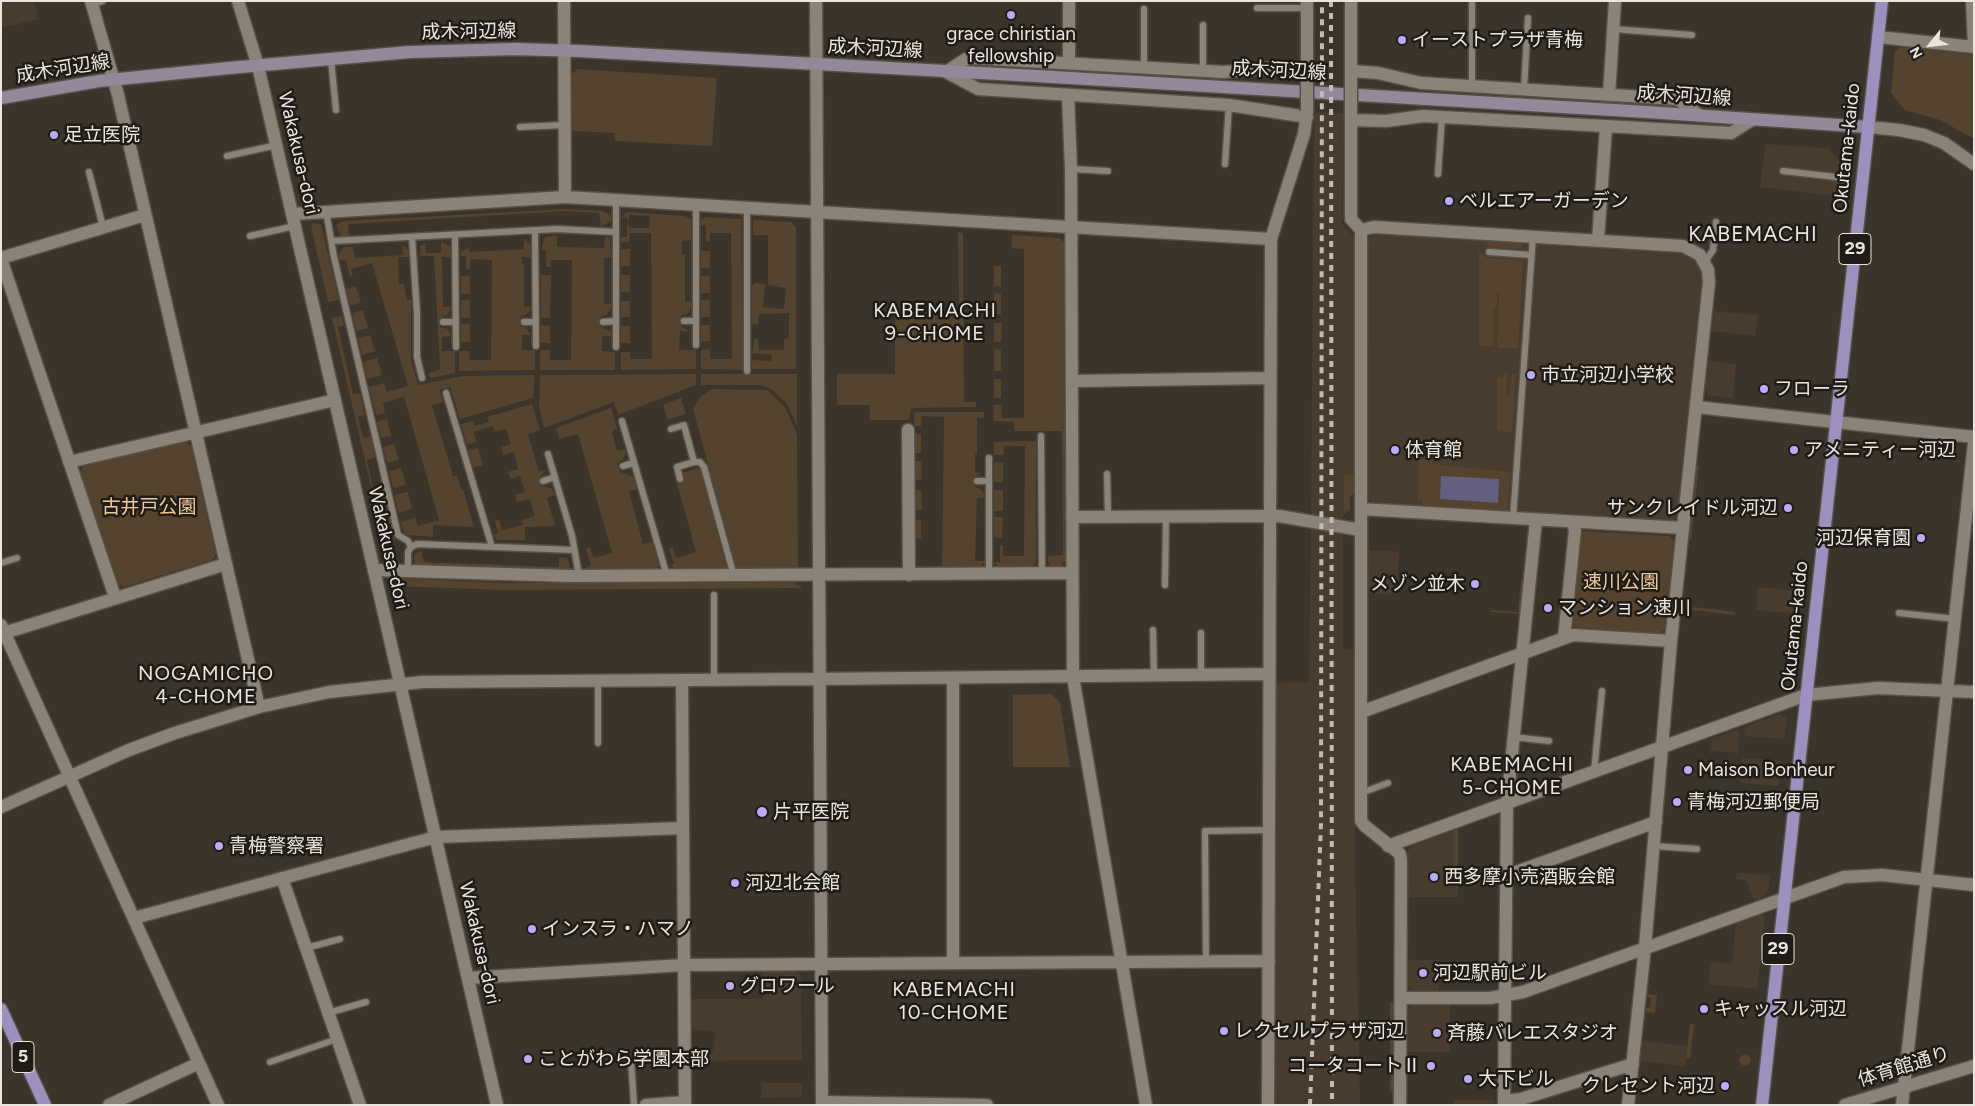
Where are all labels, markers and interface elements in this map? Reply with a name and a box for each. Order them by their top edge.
marker: grace chiristian fellowship [1005,9,1017,21]
street label: 成木河辺線 [421,20,517,44]
north arrow [1905,20,1955,70]
place label: grace chiristian fellowship [946,23,1076,67]
place label: イーストプラザ青梅 [1412,29,1583,51]
marker: イーストプラザ青梅 [1396,34,1408,46]
street label: 成木河辺線 [827,35,923,63]
text: N [1906,44,1927,61]
street label: 成木河辺線 [14,50,112,88]
street label: 成木河辺線 [1231,57,1327,85]
street label: 成木河辺線 [1636,81,1732,111]
street label: Okutama-kaido [1829,82,1865,214]
street label: Wakakusa-dori [273,89,323,217]
place label: 足立医院 [64,124,140,146]
marker: 足立医院 [48,129,60,141]
place label: ベルエアーガーデン [1459,190,1629,212]
marker: ベルエアーガーデン [1443,195,1455,207]
district label: KABEMACHI [1687,222,1819,248]
road number: 29 [1839,233,1871,264]
district label: KABEMACHI 9-CHOME [872,299,998,346]
place label: 市立河辺小学校 [1541,364,1674,386]
marker: 市立河辺小学校 [1525,369,1537,381]
place label: フローラ [1774,378,1850,400]
marker: フローラ [1758,383,1770,395]
place label: 体育館 [1405,439,1462,461]
place label: アメニティー河辺 [1804,439,1956,461]
marker: 体育館 [1389,444,1401,456]
marker: アメニティー河辺 [1788,444,1800,456]
street label: Wakakusa-dori [363,484,413,612]
park label: 古井戸公園 [102,496,196,518]
place label: サンクレイドル河辺 [1607,497,1778,519]
marker: サンクレイドル河辺 [1782,502,1794,514]
place label: 河辺保育園 [1816,527,1911,549]
marker: 河辺保育園 [1915,532,1927,544]
street label: Okutama-kaido [1777,560,1813,692]
park label: 速川公園 [1583,571,1659,593]
place label: メゾン並木 [1370,573,1465,595]
marker: メゾン並木 [1469,578,1481,590]
place label: マンション速川 [1558,597,1691,619]
marker: マンション速川 [1542,602,1554,614]
district label: NOGAMICHO 4-CHOME [137,662,275,709]
district label: KABEMACHI 5-CHOME [1449,753,1575,800]
place label: Maison Bonheur [1698,759,1835,781]
marker: Maison Bonheur [1682,764,1694,776]
place label: 青梅河辺郵便局 [1687,791,1820,813]
marker: 青梅河辺郵便局 [1671,796,1683,808]
place label: 片平医院 [773,801,849,823]
marker: 片平医院 [755,805,769,819]
place label: 青梅警察署 [229,835,324,857]
marker: 青梅警察署 [213,840,225,852]
place label: 西多摩小売酒販会館 [1444,866,1615,888]
marker: 西多摩小売酒販会館 [1428,871,1440,883]
place label: 河辺北会館 [745,872,840,894]
marker: 河辺北会館 [729,877,741,889]
street label: Wakakusa-dori [454,879,504,1007]
place label: インスラ・ハマノ [542,918,694,940]
marker: インスラ・ハマノ [526,923,538,935]
road number: 29 [1762,934,1794,964]
place label: 河辺駅前ビル [1433,962,1547,984]
marker: 河辺駅前ビル [1417,967,1429,979]
place label: グロワール [740,975,835,997]
district label: KABEMACHI 10-CHOME [891,978,1017,1025]
marker: グロワール [724,980,736,992]
place label: キャッスル河辺 [1714,998,1847,1020]
marker: キャッスル河辺 [1698,1003,1710,1015]
place label: レクセルプラザ河辺 [1234,1020,1405,1042]
place label: 斉藤バレエスタジオ [1447,1022,1618,1044]
marker: レクセルプラザ河辺 [1218,1025,1230,1037]
marker: 斉藤バレエスタジオ [1431,1027,1443,1039]
road number: 5 [12,1042,34,1072]
street label: 体育館通り [1855,1042,1953,1092]
place label: ことがわら学園本部 [538,1048,709,1070]
marker: ことがわら学園本部 [522,1053,534,1065]
place label: コータコートⅡ [1288,1055,1421,1077]
marker: コータコートⅡ [1425,1060,1437,1072]
place label: 大下ビル [1478,1068,1554,1090]
marker: 大下ビル [1462,1073,1474,1085]
place label: クレセント河辺 [1582,1075,1715,1097]
marker: クレセント河辺 [1719,1080,1731,1092]

